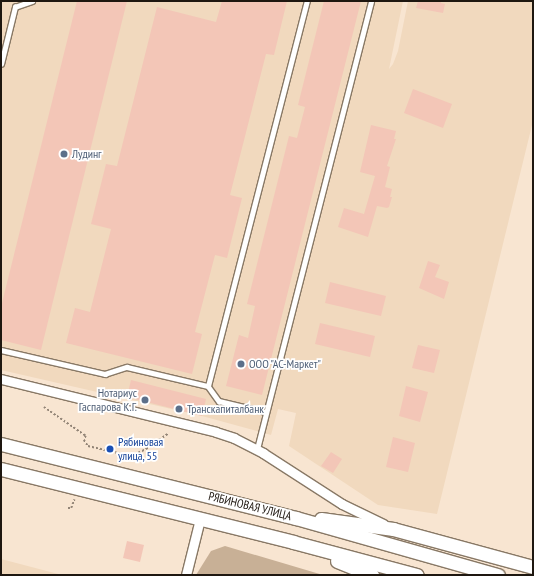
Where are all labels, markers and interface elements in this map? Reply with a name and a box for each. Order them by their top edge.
place label: Лудинг [72,147,102,161]
marker: Лудинг [59,149,69,159]
place label: ООО "АС-Маркет" [249,357,322,371]
marker: ООО "АС-Маркет" [236,359,246,369]
place label: Нотариус Гаспарова К.Г. [79,386,137,414]
marker: Нотариус Гаспарова К.Г. [140,395,150,405]
place label: Транскапиталбанк [187,402,264,416]
marker: Транскапиталбанк [174,404,184,414]
place label: Рябиновая улица, 55 [118,435,163,463]
marker: Рябиновая улица, 55 [105,444,115,454]
street label: РЯБИНОВАЯ УЛИЦА [207,489,293,523]

